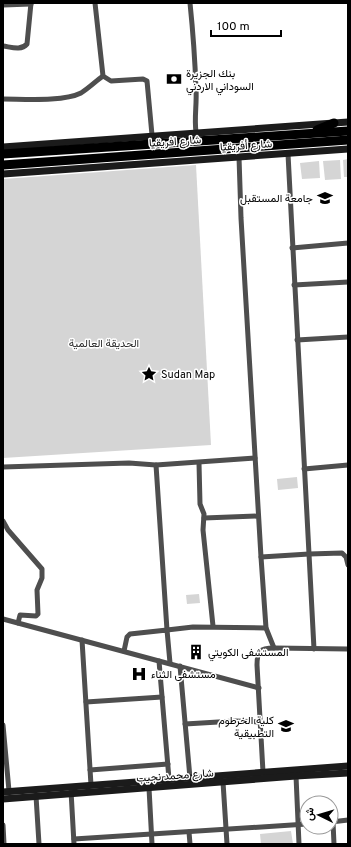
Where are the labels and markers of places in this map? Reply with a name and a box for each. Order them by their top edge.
place label: بنك الجزيرة السوداني الاردني [186,67,254,96]
bank icon: بنك الجزيرة السوداني الاردني [165,70,183,88]
school or university icon: جامعة المستقبل [316,189,334,207]
place label: جامعة المستقبل [240,192,313,206]
place icon: Sudan Map [140,365,158,383]
place label: Sudan Map [161,368,215,382]
building icon: المستشفى الكويتي [187,643,205,661]
place label: المستشفى الكويتي [208,646,288,662]
hospital icon: مستشفى الثناء [130,665,148,683]
place label: مستشفى الثناء [151,668,216,682]
place label: كلية الخرطوم التطبيقية [218,714,274,741]
school or university icon: كلية الخرطوم التطبيقية [277,717,295,735]

